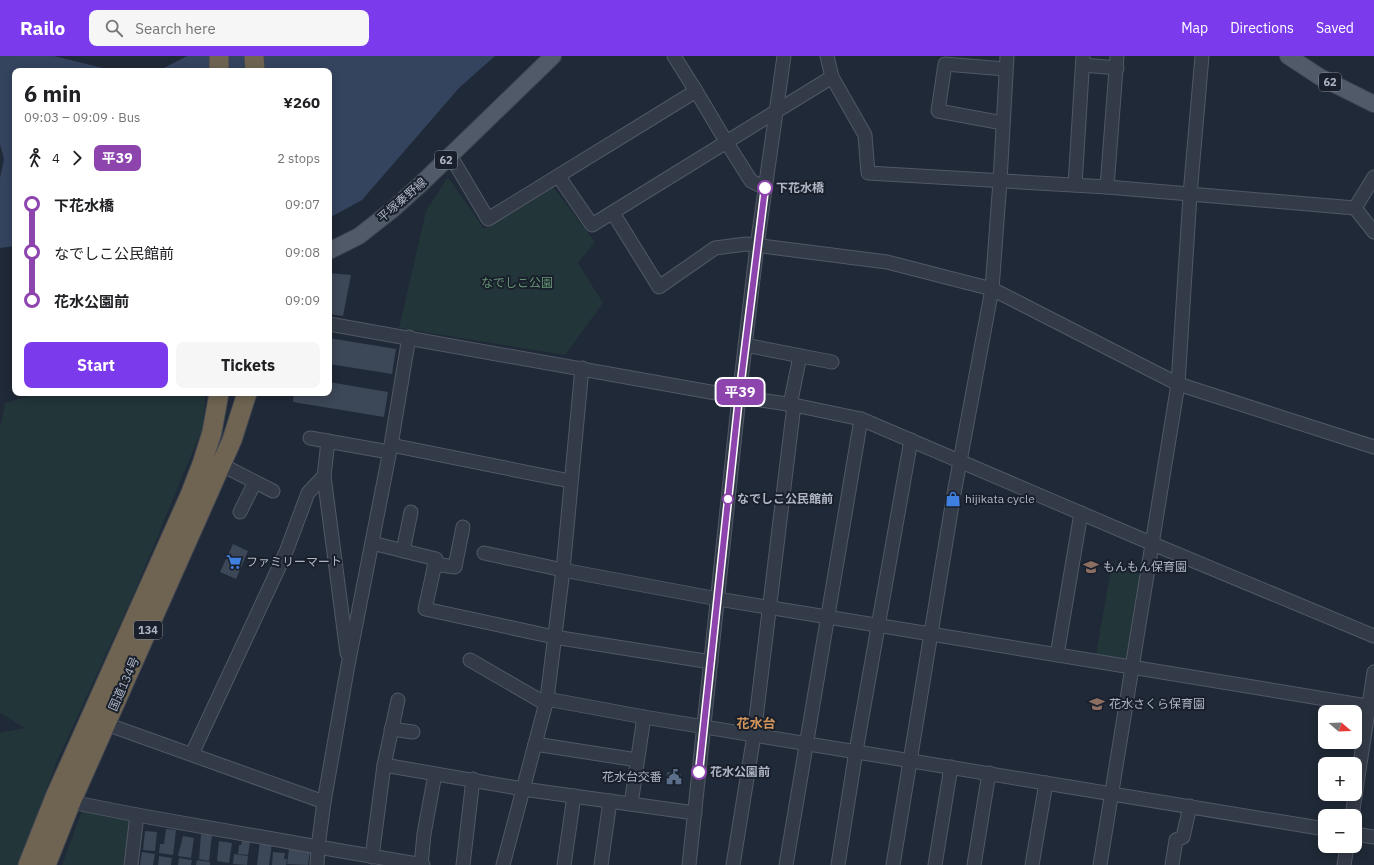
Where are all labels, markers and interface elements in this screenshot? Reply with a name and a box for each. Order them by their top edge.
search box [89,10,369,46]
text: Railo [20,16,65,40]
icon: search [103,17,125,39]
text: Search here [135,19,216,38]
text: Map [1181,19,1208,37]
text: Directions [1230,19,1294,37]
text: Saved [1316,19,1354,37]
road number: 62 [1319,73,1341,91]
text: 6 min [24,79,81,108]
text: ¥260 [283,93,320,112]
text: 09:03 – 09:09 · Bus [24,109,140,126]
icon: walk [24,147,46,169]
icon: forward [66,147,88,169]
text: 平39 [102,149,133,167]
text: 4 [52,150,60,167]
text: 2 stops [277,150,320,167]
road number: 62 [435,151,457,169]
street label: 平塚秦野線 [374,174,429,225]
marker: 下花水橋 [757,180,773,196]
place label: 下花水橋 [776,180,825,195]
text: 下花水橋 [54,196,114,215]
text: 09:07 [285,196,320,213]
text: なでしこ公民館前 [54,244,174,263]
text: 09:08 [285,244,320,261]
park label: なでしこ公園 [481,275,553,290]
text: 花水公園前 [54,292,129,311]
text: 09:09 [285,292,320,309]
button: Start [24,342,168,388]
button: Tickets [176,342,320,388]
line badge: 平39 [717,379,763,405]
text: 平39 [725,383,755,401]
shop icon: hijikata cycle [944,490,962,508]
place label: なでしこ公民館前 [737,491,833,506]
place label: hijikata cycle [965,491,1035,506]
marker: なでしこ公民館前 [722,493,734,505]
supermarket icon: ファミリーマート [225,553,243,571]
place label: ファミリーマート [246,554,342,569]
school or university icon: もんもん保育園 [1082,558,1100,576]
place label: もんもん保育園 [1103,559,1187,574]
road number: 134 [134,621,162,639]
street label: 国道134号 [105,654,142,713]
school or university icon: 花水さくら保育園 [1088,695,1106,713]
place label: 花水さくら保育園 [1109,696,1205,711]
north arrow [1318,705,1362,749]
map controls [1318,705,1362,853]
district label: 花水台 [736,715,776,732]
button: + [1318,757,1362,801]
marker: 花水公園前 [691,764,707,780]
place label: 花水公園前 [710,764,770,779]
public building icon: 花水台交番 [665,768,683,786]
place label: 花水台交番 [602,769,662,784]
button: − [1318,809,1362,853]

